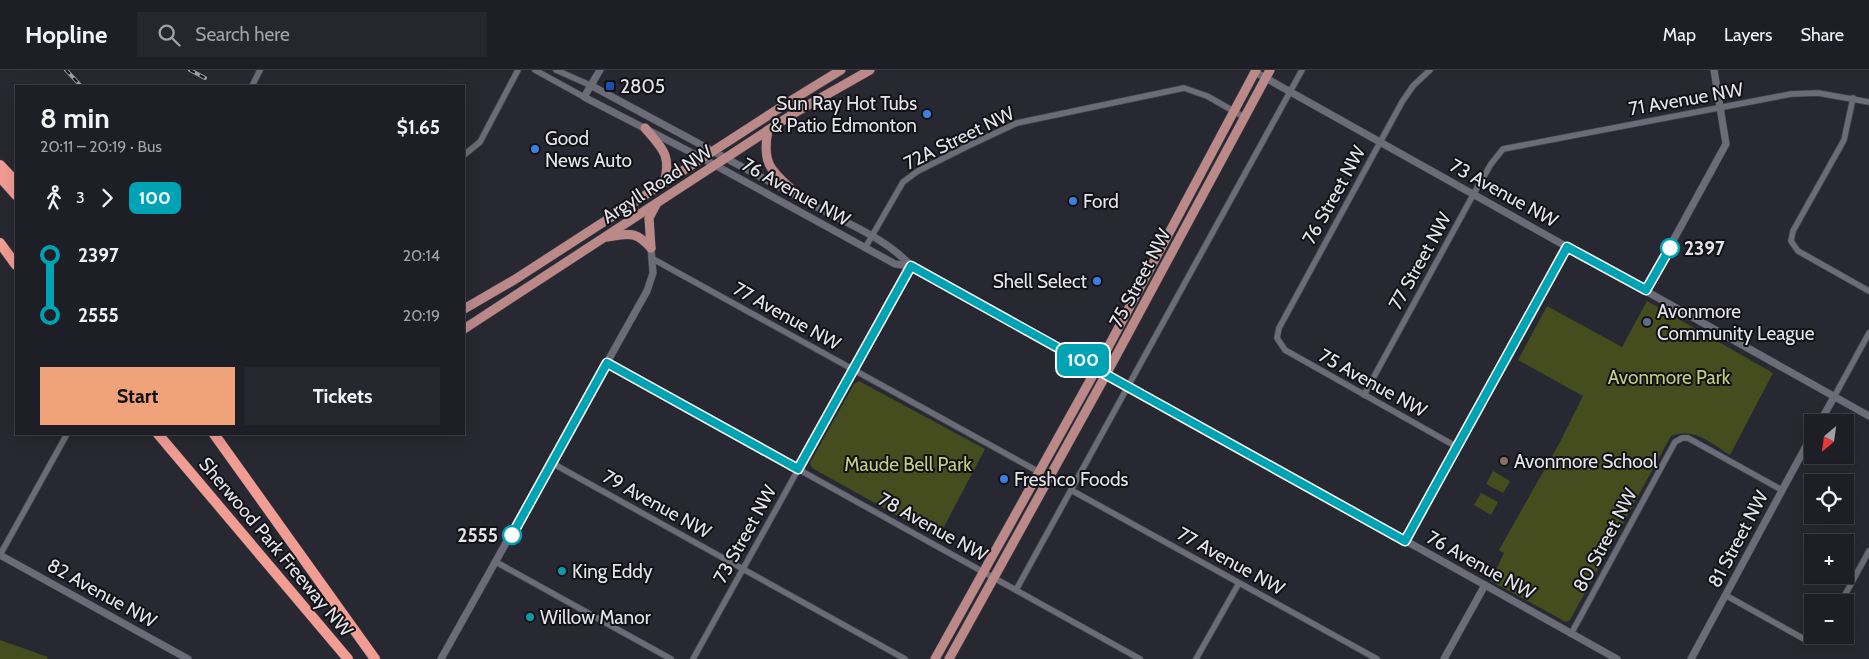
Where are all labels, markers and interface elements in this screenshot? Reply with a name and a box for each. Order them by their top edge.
search box [137,12,487,57]
text: Hopline [25,20,107,49]
icon: search [155,21,183,49]
text: Search here [195,23,290,46]
text: Map [1663,24,1696,46]
text: Layers [1724,24,1773,46]
text: Share [1801,24,1844,46]
place label: 2805 [620,75,665,98]
street label: 71 Avenue NW [1627,78,1745,120]
marker: 2805 [604,80,616,92]
place label: Sun Ray Hot Tubs & Patio Edmonton [771,92,917,137]
text: 8 min [40,101,110,135]
street label: 72A Street NW [900,101,1018,175]
marker: Sun Ray Hot Tubs & Patio Edmonton [921,108,933,120]
text: $1.65 [397,116,440,139]
place label: Good News Auto [545,127,632,172]
text: 20:11 – 20:19 · Bus [40,137,162,156]
street label: Argyll Road NW [598,140,716,228]
street label: 76 Street NW [1298,142,1370,248]
marker: Good News Auto [529,143,541,155]
street label: 76 Avenue NW [738,153,854,231]
street label: 73 Avenue NW [1446,154,1562,232]
icon: walk [40,184,68,212]
icon: forward [93,184,121,212]
text: 100 [139,187,171,209]
text: 3 [76,188,85,207]
place label: Ford [1083,190,1119,213]
marker: Ford [1067,195,1079,207]
street label: 77 Street NW [1384,208,1456,314]
street label: 75 Street NW [1104,225,1176,331]
place label: 2397 [1684,237,1725,260]
marker: 2397 [1660,238,1680,258]
text: 2397 [78,244,119,267]
text: 20:14 [403,246,440,265]
place label: Shell Select [993,270,1088,293]
marker: Shell Select [1091,275,1103,287]
street label: 77 Avenue NW [729,277,845,355]
place label: Avonmore Community League [1657,300,1815,345]
text: 2555 [78,304,119,327]
text: 20:19 [403,306,440,325]
marker: Avonmore Community League [1641,316,1653,328]
line badge: 100 [1054,344,1112,376]
street label: 75 Avenue NW [1315,344,1431,422]
text: 100 [1067,349,1099,371]
park label: Avonmore Park [1608,366,1731,389]
button: Start [40,367,235,425]
button: Tickets [245,367,440,425]
north arrow [1804,414,1854,464]
map controls [1804,414,1854,644]
place label: Avonmore School [1514,450,1658,473]
street label: Sherwood Park Freeway NW [194,453,358,641]
park label: Maude Bell Park [844,453,972,476]
marker: Avonmore School [1498,455,1510,467]
street label: 79 Avenue NW [599,465,715,543]
place label: Freshco Foods [1014,468,1128,491]
marker: Freshco Foods [998,473,1010,485]
button: locate [1804,474,1854,524]
street label: 73 Street NW [709,481,781,587]
street label: 80 Street NW [1568,484,1642,596]
street label: 81 Street NW [1703,487,1773,591]
street label: 78 Avenue NW [874,488,992,566]
street label: 77 Avenue NW [1173,522,1289,600]
place label: 2555 [457,524,498,547]
marker: 2555 [502,525,522,545]
street label: 76 Avenue NW [1423,526,1539,604]
button: + [1804,534,1854,584]
street label: 82 Avenue NW [43,553,161,633]
place label: King Eddy [572,560,653,583]
marker: King Eddy [556,565,568,577]
button: − [1804,594,1854,644]
place label: Willow Manor [540,606,651,629]
marker: Willow Manor [524,611,536,623]

